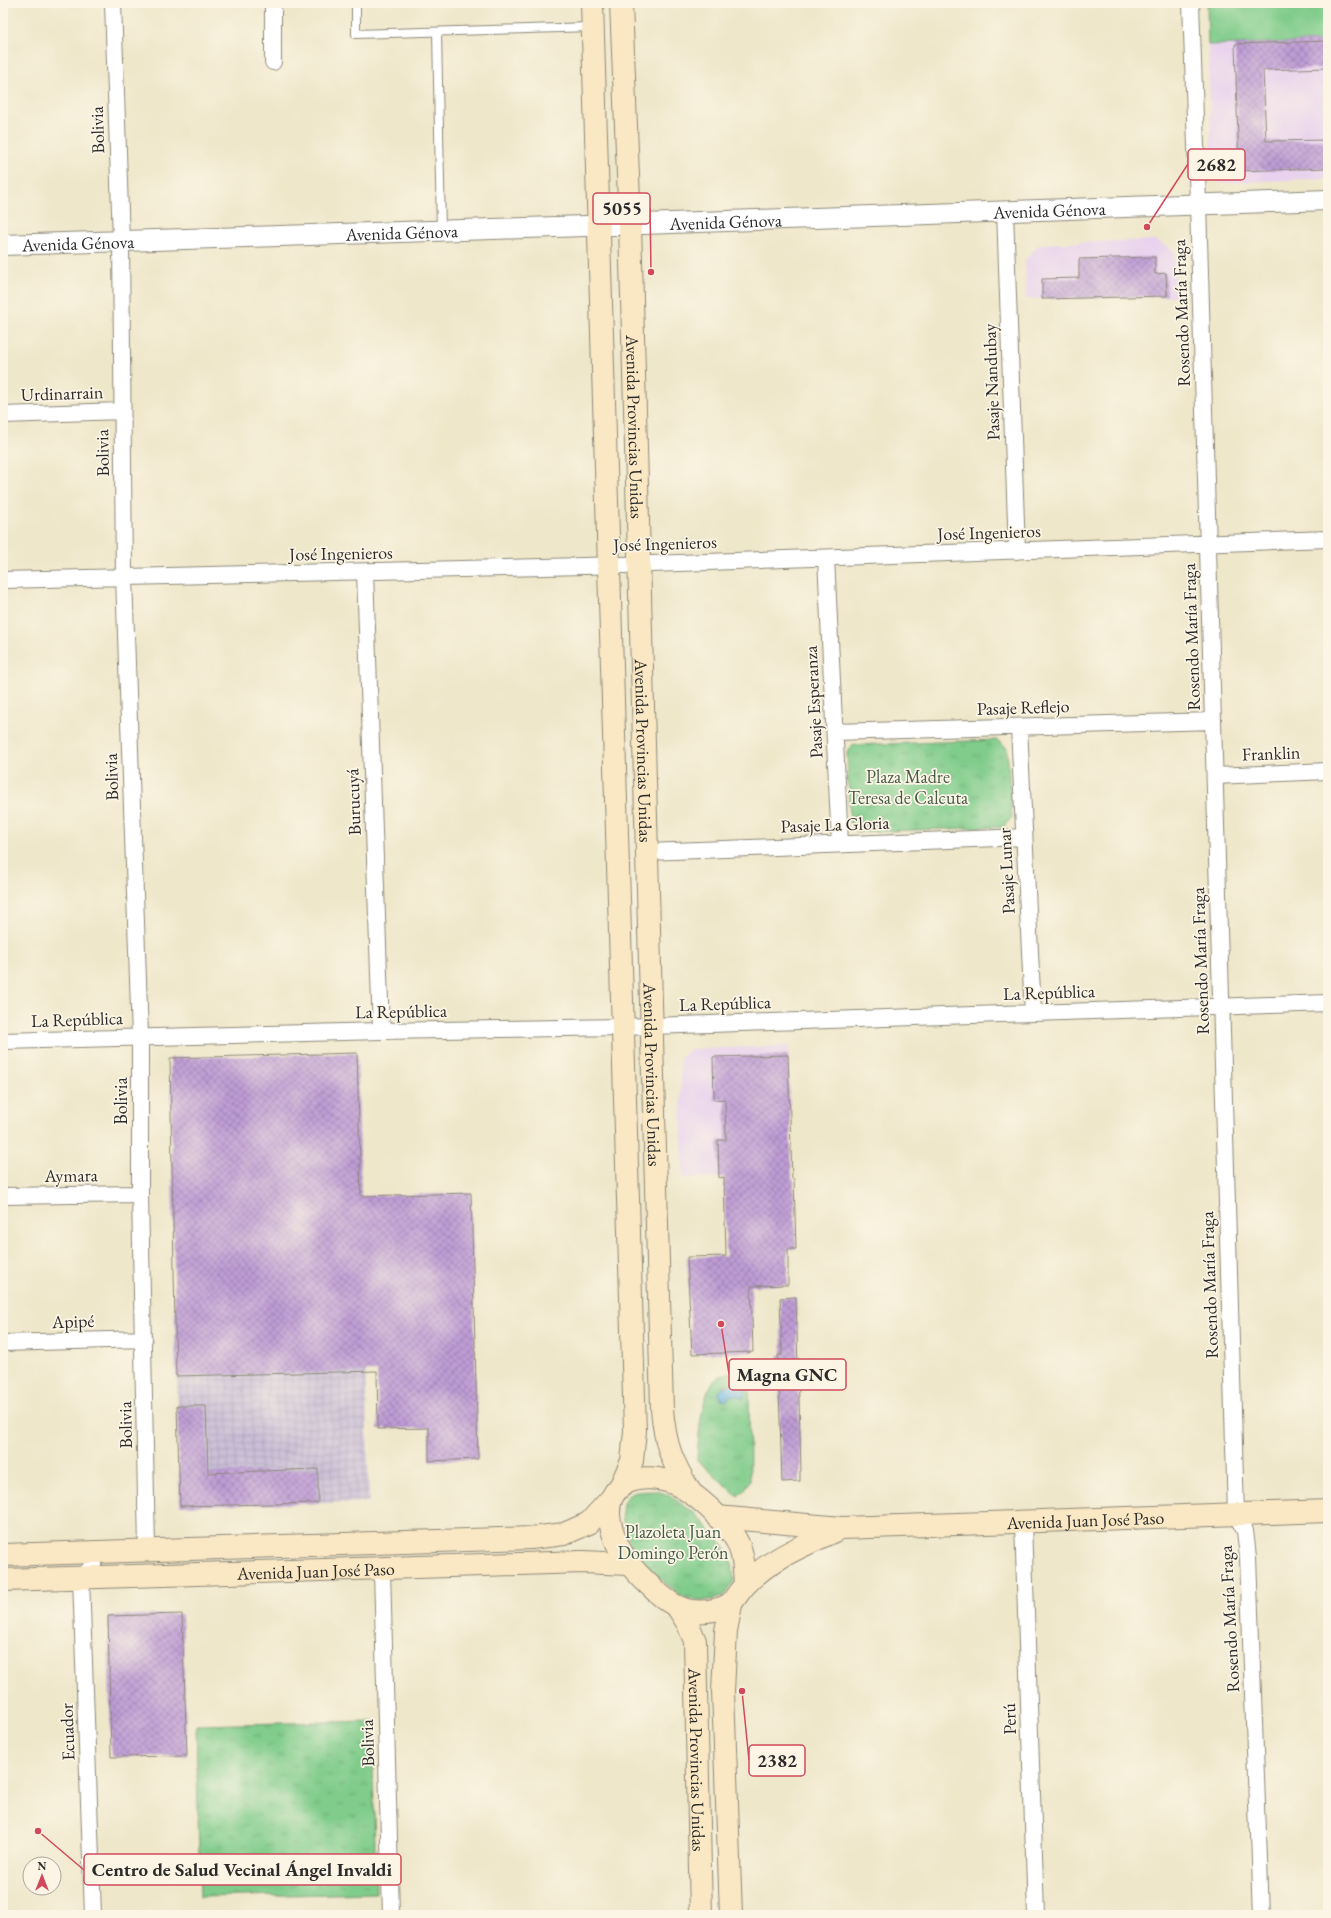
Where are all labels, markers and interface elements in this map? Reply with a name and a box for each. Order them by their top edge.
street label: Bolivia [85,105,109,154]
callout: 2682 [1188,149,1245,180]
text: 2682 [1196,152,1236,177]
callout: 5055 [593,193,650,224]
text: 5055 [602,196,642,221]
street label: Avenida Génova [992,196,1107,223]
street label: Avenida Génova [668,208,783,235]
street label: Avenida Génova [344,219,459,245]
street label: Avenida Génova [20,229,135,256]
street label: Rosendo María Fraga [1167,238,1195,387]
street label: Pasaje Nandubay [977,323,1005,441]
street label: Avenida Provincias Unidas [621,334,649,519]
street label: Urdinarrain [20,380,104,406]
street label: Bolivia [90,428,114,477]
street label: José Ingenieros [935,519,1041,545]
street label: José Ingenieros [611,530,717,556]
street label: José Ingenieros [287,541,393,565]
street label: Rosendo María Fraga [1177,562,1205,711]
street label: Pasaje Esperanza [799,644,827,759]
street label: Avenida Provincias Unidas [630,658,658,843]
street label: Pasaje Reflejo [976,694,1070,720]
street label: Franklin [1241,740,1301,766]
street label: Bolivia [99,752,123,801]
park label: Plaza Madre Teresa de Calcuta [848,765,969,809]
street label: Burucuyá [340,767,366,836]
street label: Pasaje La Gloria [780,811,891,837]
street label: Pasaje Lunar [992,827,1020,915]
street label: Rosendo María Fraga [1186,886,1214,1035]
street label: La República [1003,979,1096,1005]
street label: Avenida Provincias Unidas [639,981,667,1167]
street label: La República [679,990,772,1016]
street label: La República [355,999,448,1023]
street label: La República [31,1006,124,1032]
street label: Bolivia [109,1076,132,1125]
street label: Aymara [43,1163,99,1187]
street label: Rosendo María Fraga [1195,1210,1223,1359]
street label: Apipé [50,1309,95,1333]
callout: Magna GNC [729,1359,846,1390]
text: Magna GNC [737,1362,837,1387]
street label: Bolivia [113,1400,137,1449]
street label: Avenida Juan José Paso [1005,1505,1165,1534]
park label: Plazoleta Juan Domingo Perón [617,1520,729,1564]
street label: Rosendo María Fraga [1214,1544,1244,1693]
street label: Avenida Juan José Paso [236,1556,395,1584]
street label: Avenida Provincias Unidas [684,1667,711,1852]
street label: Perú [997,1702,1021,1735]
street label: Ecuador [54,1703,80,1761]
street label: Bolivia [355,1718,379,1767]
callout: 2382 [749,1745,805,1776]
text: 2382 [757,1748,797,1773]
callout: Centro de Salud Vecinal Ángel Invaldi [84,1854,401,1885]
north arrow [22,1856,62,1896]
text: Centro de Salud Vecinal Ángel Invaldi [92,1857,393,1882]
text: N [38,1859,47,1873]

